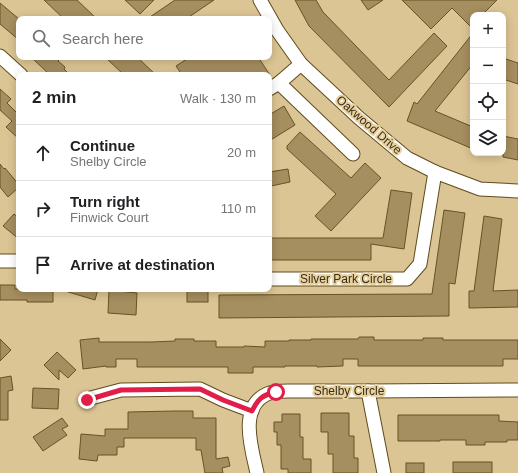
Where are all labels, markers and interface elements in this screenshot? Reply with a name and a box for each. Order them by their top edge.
map controls [470,12,506,156]
button: + [470,12,506,48]
search box [16,16,272,60]
icon: search [30,27,52,49]
text: Search here [62,30,144,47]
button: − [470,48,506,84]
button: locate [470,84,506,120]
text: 2 min [32,88,76,107]
text: Walk · 130 m [180,91,256,106]
street label: Oakwood Drive [333,93,405,157]
button: layers [470,120,506,156]
text: Continue [70,137,135,154]
icon: ahead [32,142,54,164]
text: 20 m [227,145,256,160]
text: Shelby Circle [70,154,147,169]
text: Turn right [70,193,140,210]
icon: right [32,198,54,220]
text: 110 m [221,201,256,216]
text: Finwick Court [70,210,149,225]
icon: arrive [32,254,54,276]
text: Arrive at destination [70,256,215,273]
street label: Silver Park Circle [300,272,392,286]
route start [267,383,285,401]
street label: Shelby Circle [314,384,385,398]
route end [78,391,96,409]

